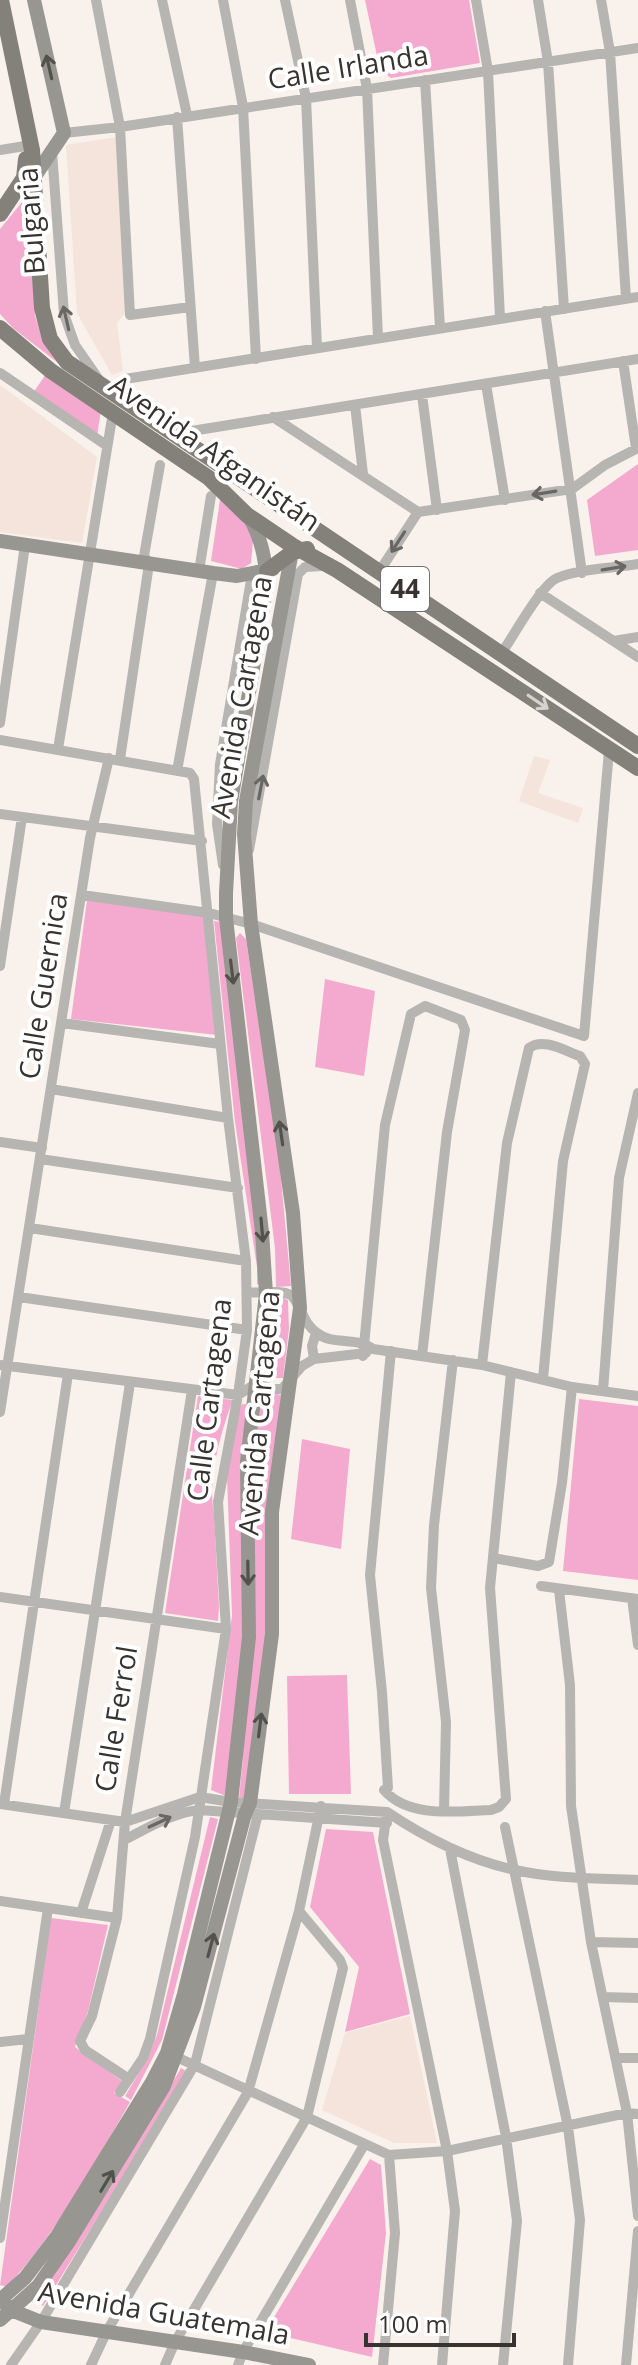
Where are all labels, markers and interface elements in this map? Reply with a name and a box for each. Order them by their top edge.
street label: Calle Irlanda [265,35,431,97]
one-way arrow [41,54,56,80]
street label: Bulgaria [7,166,53,276]
one-way arrow [58,306,73,332]
street label: Avenida Afganistán [102,365,329,539]
one-way arrow [532,486,557,501]
one-way arrow [390,530,406,553]
one-way arrow [601,560,626,575]
road number: 44 [381,567,429,611]
street label: Avenida Cartagena [200,573,280,821]
one-way arrow [526,694,549,710]
one-way arrow [254,775,269,801]
street label: Calle Guernica [9,890,76,1082]
one-way arrow [225,958,240,985]
one-way arrow [273,1121,288,1146]
one-way arrow [254,1216,269,1243]
street label: Avenida Cartagena [228,1289,288,1537]
street label: Calle Cartagena [177,1296,239,1504]
one-way arrow [240,1559,256,1586]
street label: Calle Ferrol [85,1643,145,1795]
one-way arrow [253,1713,268,1739]
one-way arrow [148,1814,172,1829]
one-way arrow [204,1933,219,1958]
one-way arrow [99,2170,115,2193]
street label: Avenida Guatemala [36,2271,293,2353]
scale bar [366,2297,514,2347]
text: 100 m [378,2307,448,2340]

